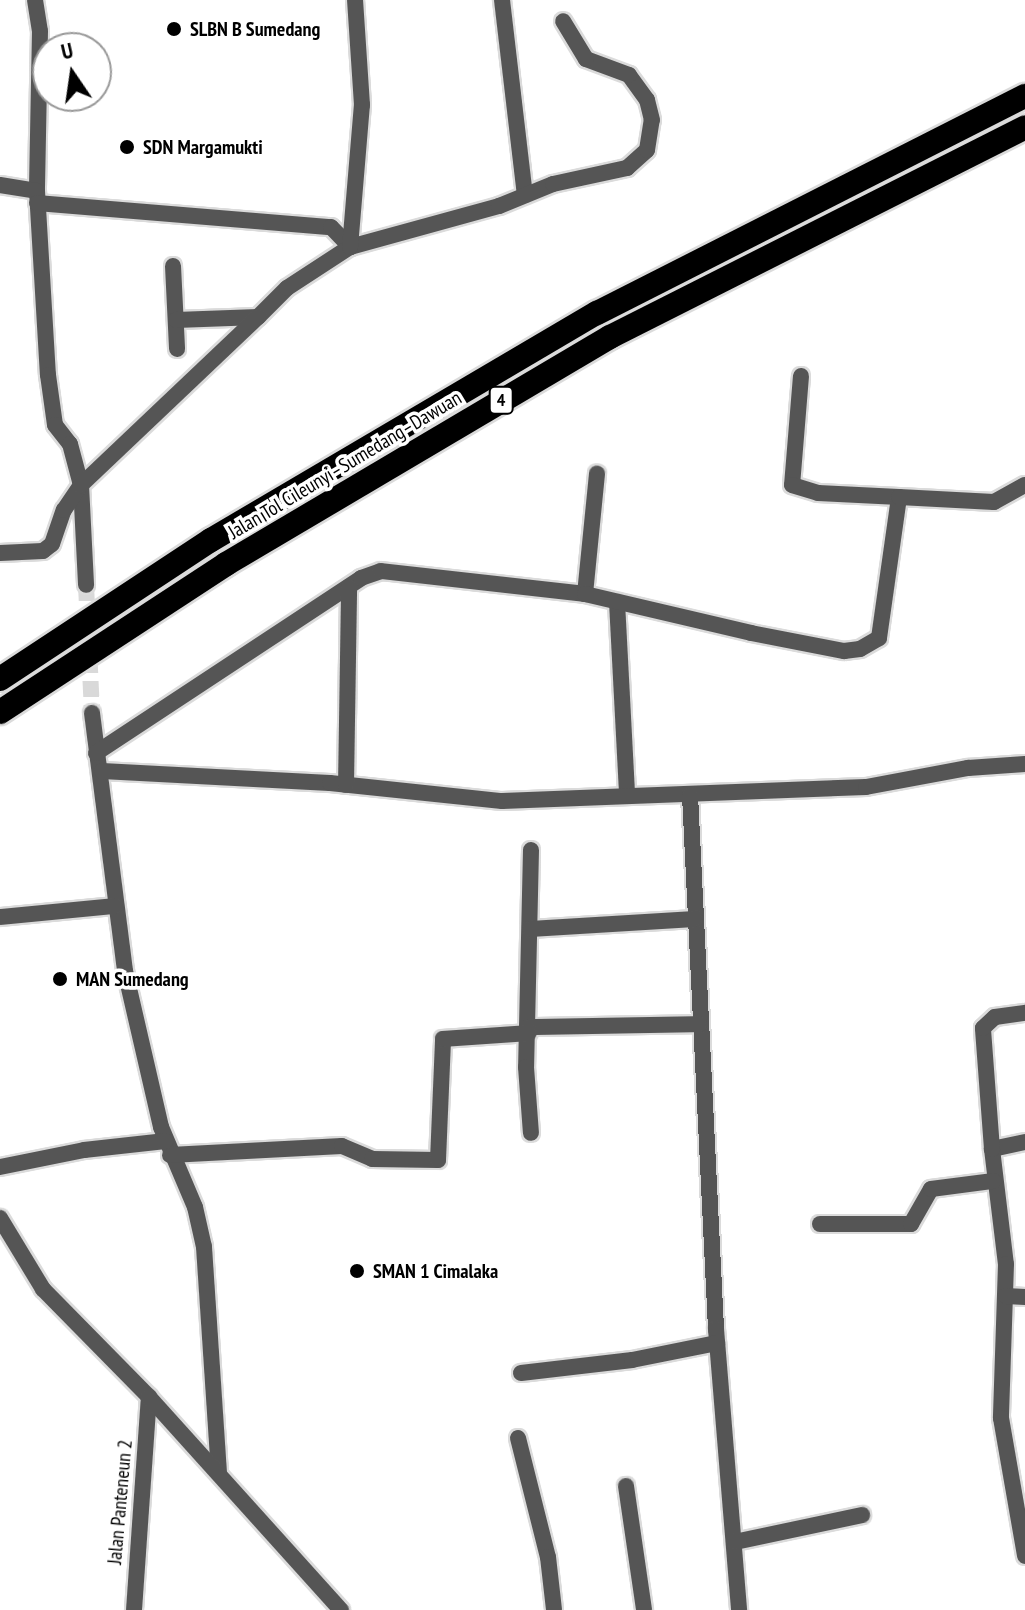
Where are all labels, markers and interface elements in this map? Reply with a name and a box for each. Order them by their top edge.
place label: SLBN B Sumedang [190,17,320,41]
marker: SLBN B Sumedang [165,20,183,38]
north arrow [32,32,112,112]
text: U [58,36,76,65]
place label: SDN Margamukti [143,135,263,159]
marker: SDN Margamukti [118,138,136,156]
street label: Jalan Tol Cileunyi–Sumedang–Dawuan [224,386,466,544]
road number: 4 [487,386,515,414]
place label: MAN Sumedang [76,967,189,991]
marker: MAN Sumedang [51,970,69,988]
place label: SMAN 1 Cimalaka [373,1259,498,1283]
marker: SMAN 1 Cimalaka [348,1262,366,1280]
street label: Jalan Panteneun 2 [103,1439,137,1565]

